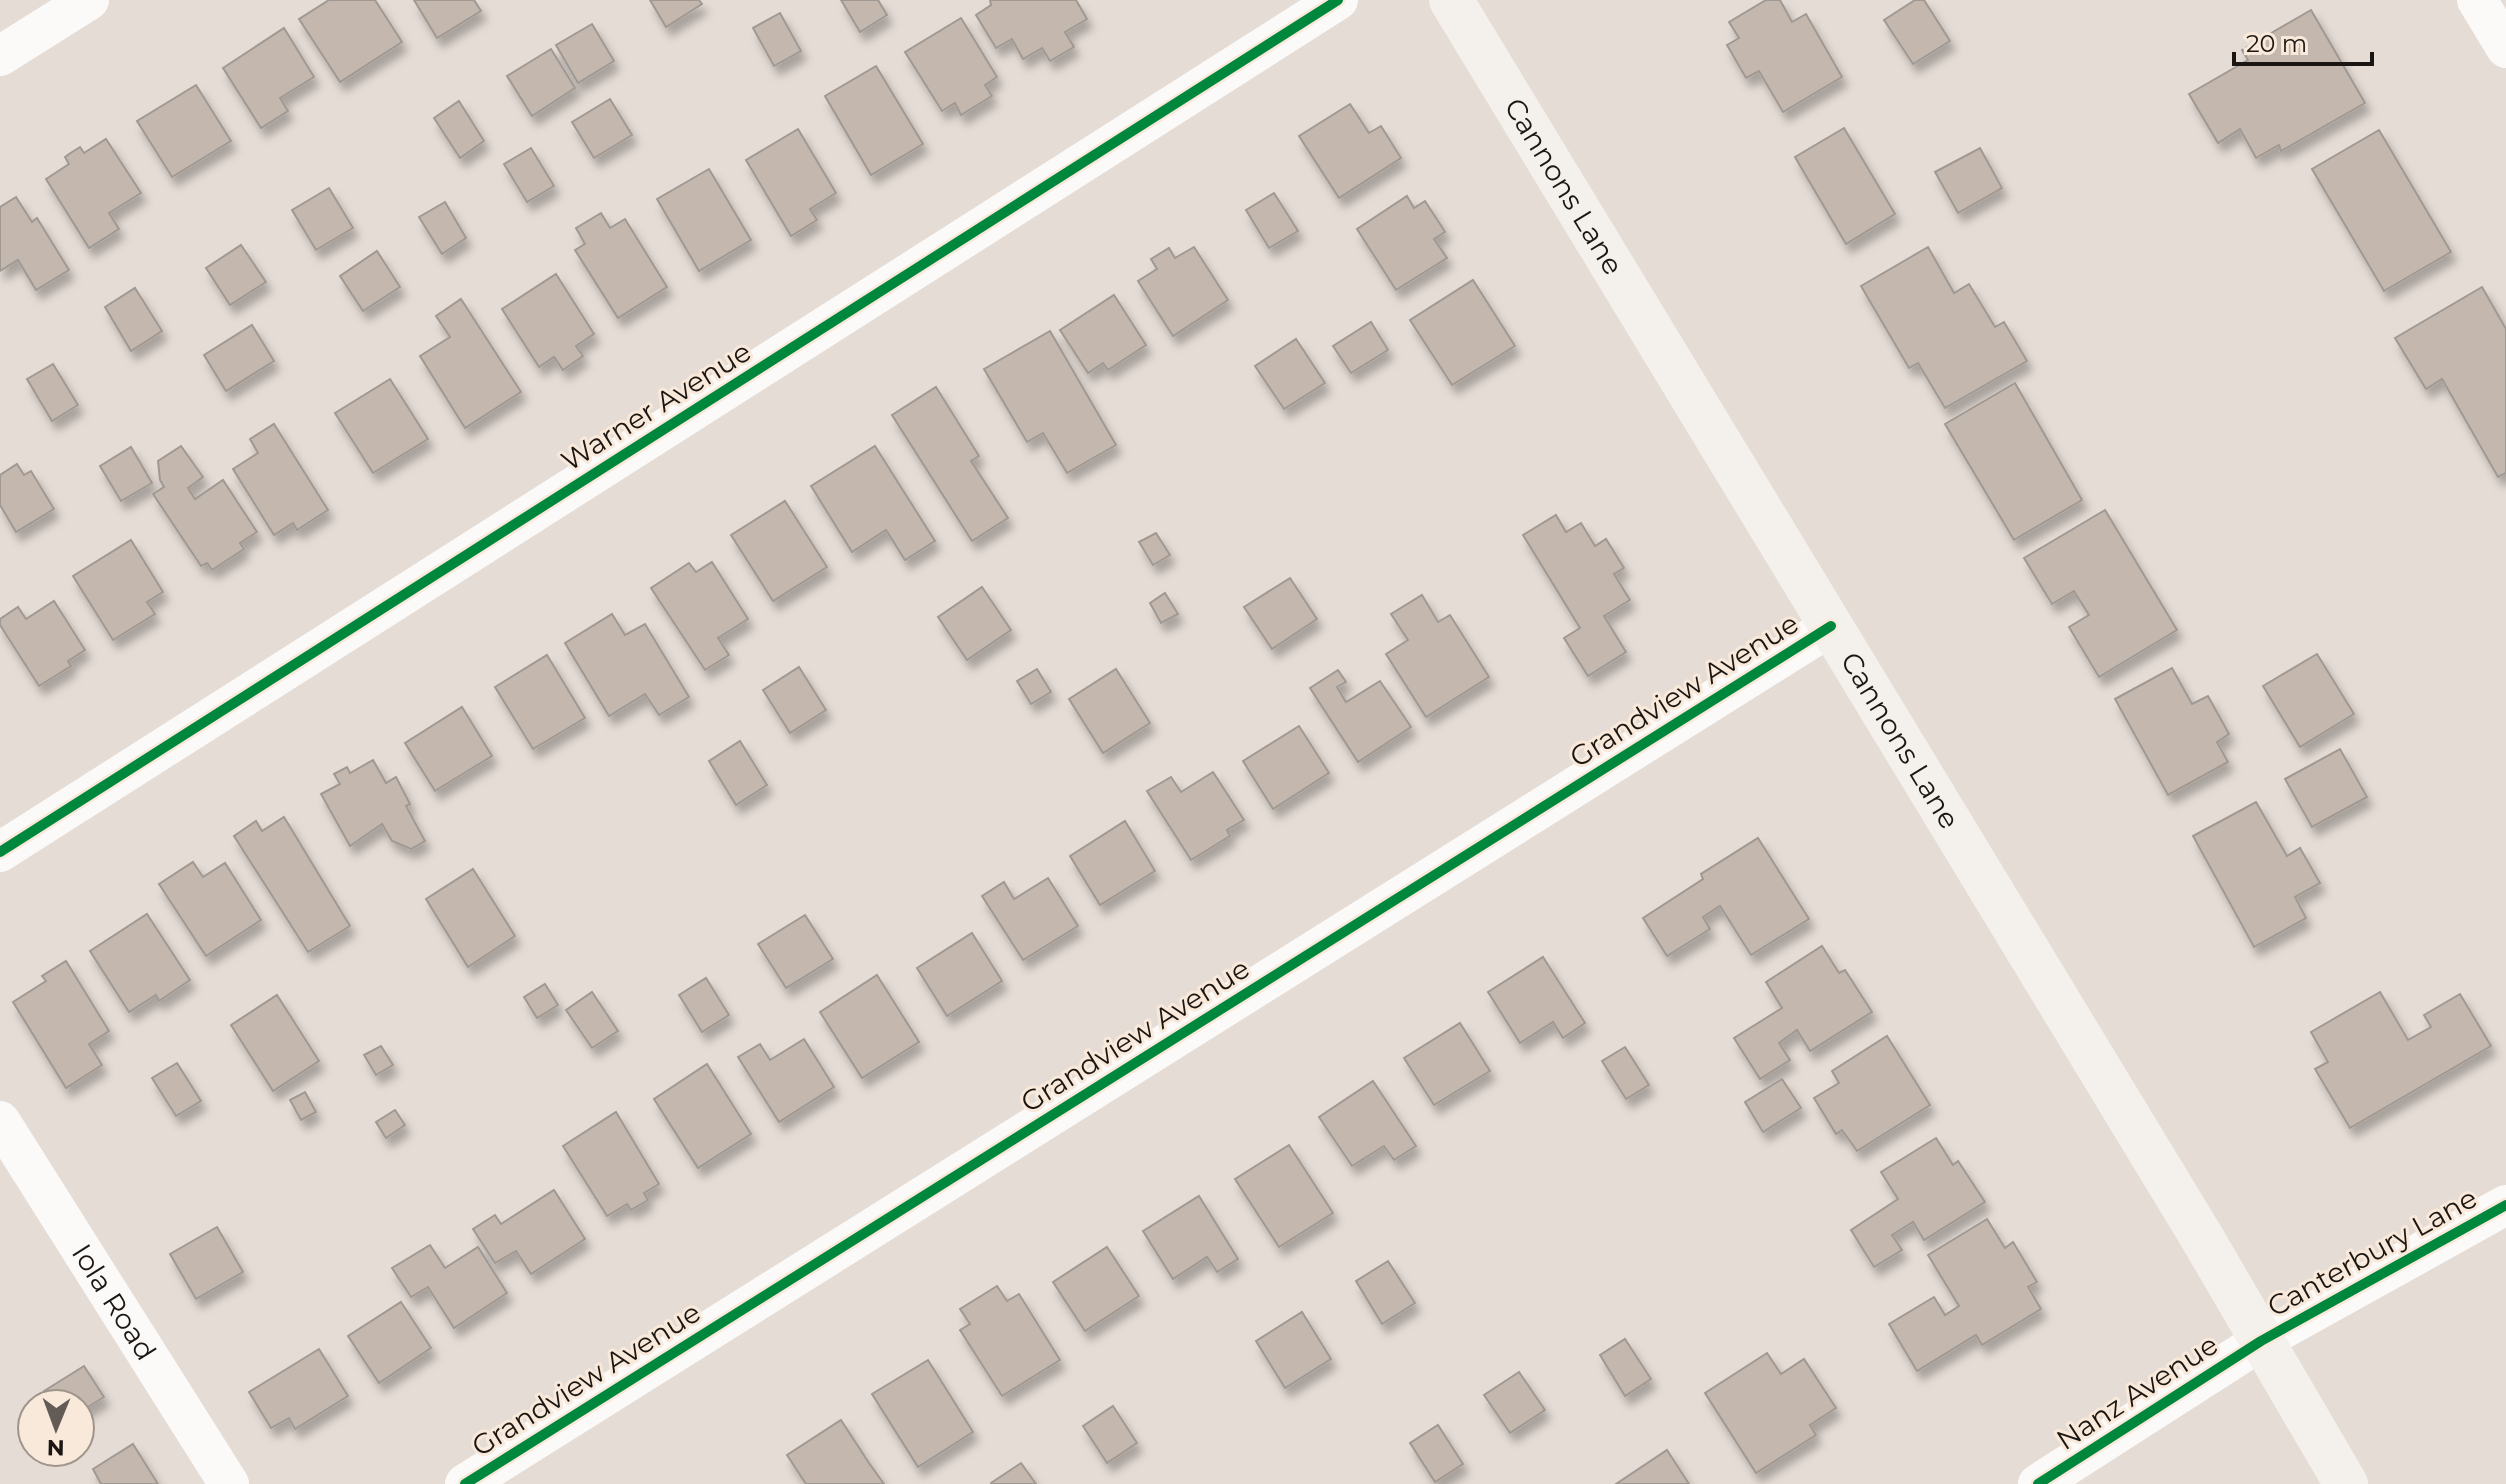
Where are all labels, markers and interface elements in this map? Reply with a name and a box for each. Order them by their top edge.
scale bar [2234,16,2372,66]
text: 20 m [2246,29,2307,58]
street label: Cannons Lane [1498,92,1631,281]
street label: Warner Avenue [555,334,757,478]
street label: Grandview Avenue [1563,606,1805,774]
street label: Cannons Lane [1834,646,1967,835]
street label: Grandview Avenue [1014,951,1256,1119]
street label: Canterbury Lane [2261,1180,2483,1324]
street label: Iola Road [65,1238,163,1366]
street label: Grandview Avenue [465,1295,707,1463]
street label: Nanz Avenue [2050,1327,2224,1457]
north arrow [16,1388,96,1468]
text: N [47,1434,65,1461]

